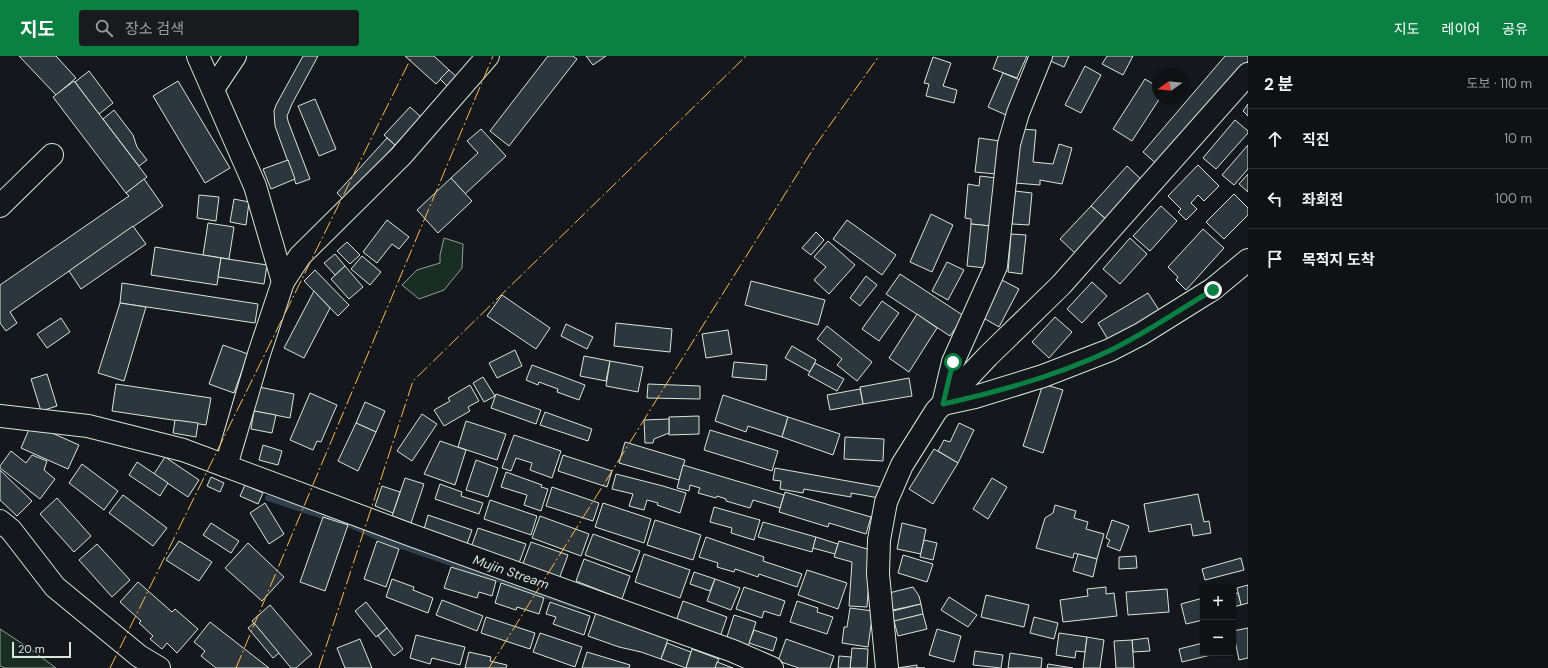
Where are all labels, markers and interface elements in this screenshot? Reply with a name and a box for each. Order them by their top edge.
search box [79,10,359,46]
text: 지도 [20,17,55,42]
icon: search [93,17,115,39]
text: 장소 검색 [125,19,184,39]
text: 지도 [1394,20,1420,38]
text: 레이어 [1442,20,1480,38]
text: 공유 [1502,20,1528,38]
north arrow [1152,68,1188,104]
text: 2 분 [1264,73,1293,95]
text: 도보 · 110 m [1467,75,1532,92]
icon: ahead [1264,128,1286,150]
text: 직진 [1302,130,1330,150]
text: 10 m [1504,130,1532,147]
icon: left [1264,188,1286,210]
text: 좌회전 [1302,190,1343,210]
text: 100 m [1495,190,1532,207]
icon: arrive [1264,248,1286,270]
text: 목적지 도착 [1302,250,1375,270]
route end [1204,281,1222,299]
route start [944,353,962,371]
water label: Mujin Stream [471,551,551,593]
map controls [1200,584,1236,656]
button: + [1200,584,1236,620]
button: − [1200,620,1236,656]
scale bar [12,640,71,659]
text: 20 m [18,642,44,656]

